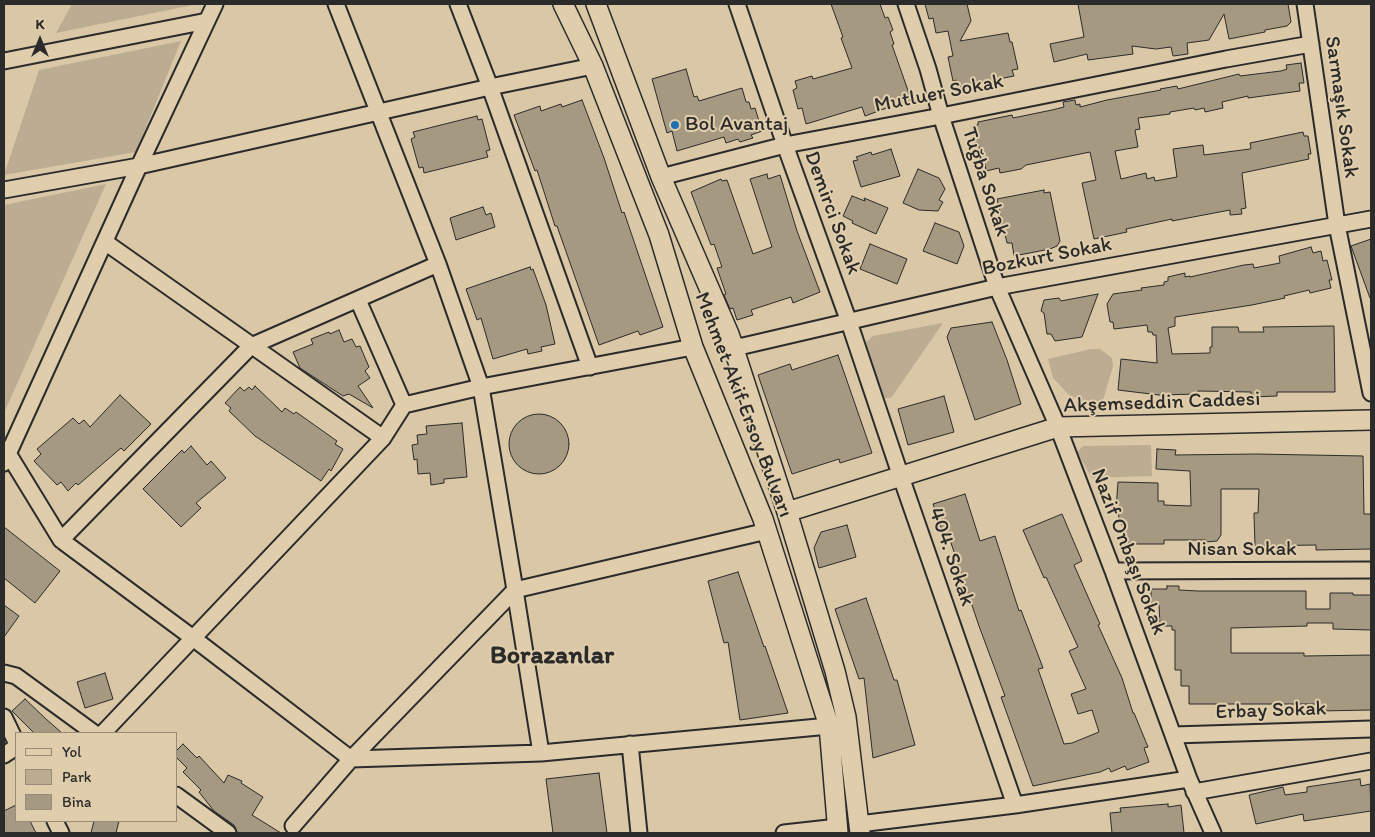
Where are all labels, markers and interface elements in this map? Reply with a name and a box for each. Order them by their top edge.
north arrow [15,15,65,65]
text: K [36,16,44,33]
street label: Sarmaşık Sokak [1319,34,1363,180]
street label: Mutluer Sokak [872,69,1006,119]
place label: Bol Avantaj [685,112,788,138]
marker: Bol Avantaj [669,119,681,131]
street label: Tuğba Sokak [956,124,1014,240]
street label: Demirci Sokak [798,148,866,278]
street label: Bozkurt Sokak [980,232,1114,282]
street label: Mehmet Akif Ersoy Bulvarı [688,289,798,521]
street label: Akşemseddin Caddesi [1063,387,1261,419]
street label: Nazif Onbaşı Sokak [1085,465,1171,639]
street label: 404. Sokak [922,504,980,610]
street label: Nisan Sokak [1187,537,1297,563]
district label: Borazanlar [490,640,614,672]
street label: Erbay Sokak [1215,696,1327,726]
legend [15,732,178,822]
text: Yol [62,743,81,761]
text: Park [62,768,92,786]
text: Bina [62,793,91,811]

